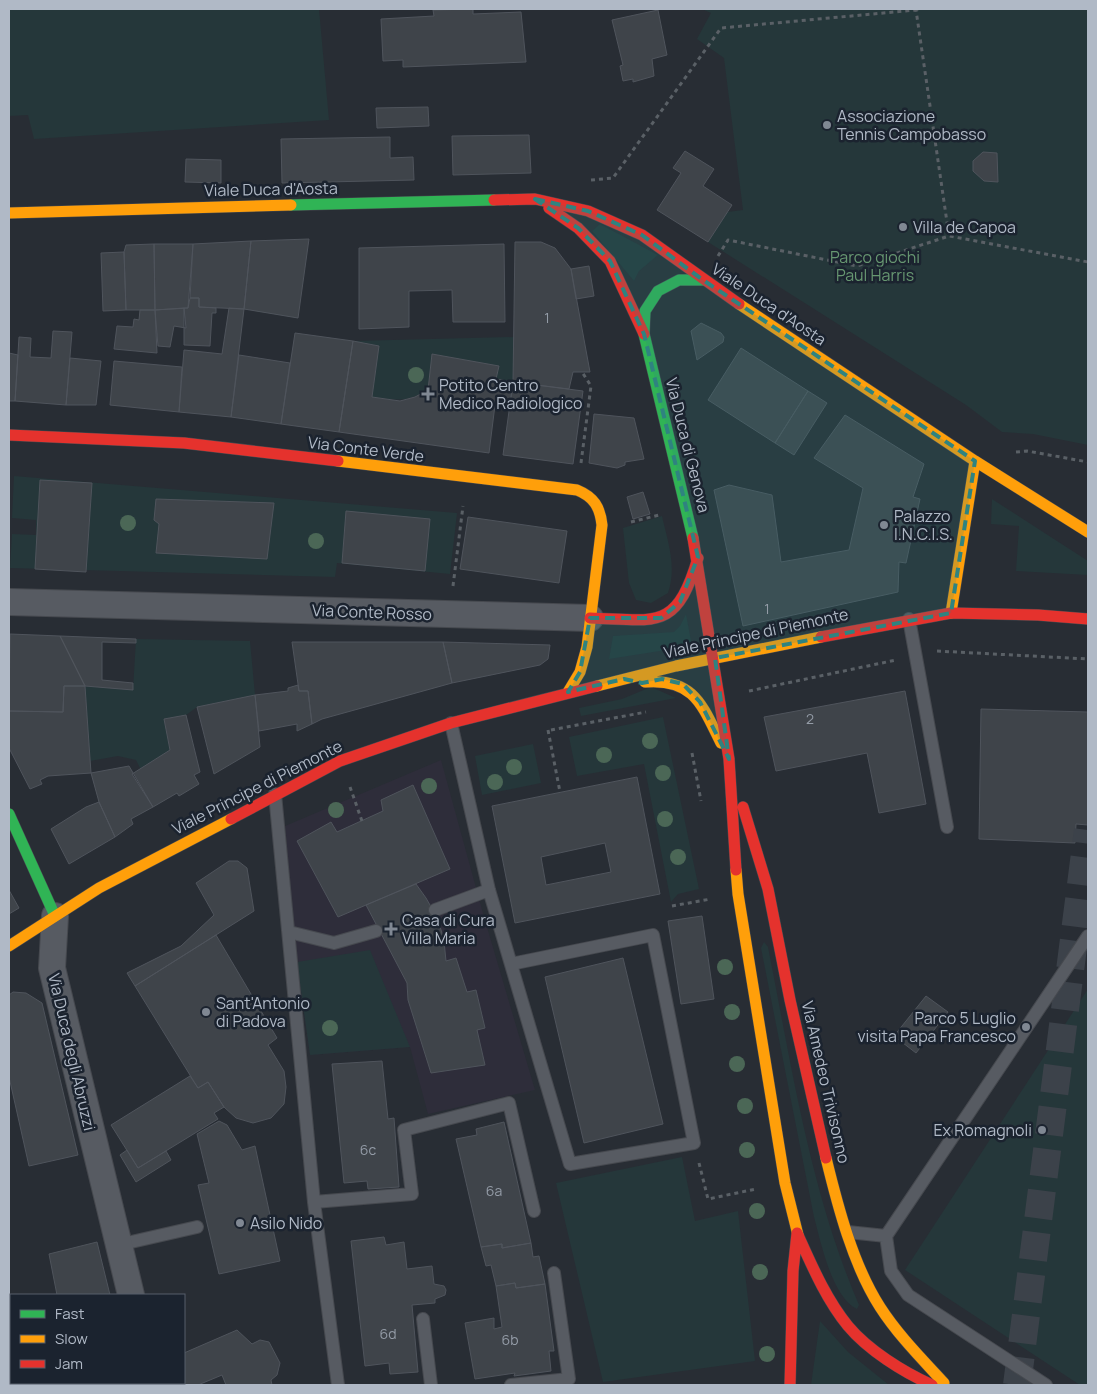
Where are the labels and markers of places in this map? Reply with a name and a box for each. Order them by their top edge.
place label: Associazione Tennis Campobasso [837,105,986,145]
marker: Associazione Tennis Campobasso [821,119,833,131]
place label: Villa de Capoa [913,216,1016,238]
marker: Villa de Capoa [897,221,909,233]
place label: Potito Centro Medico Radiologico [439,374,582,414]
marker: Potito Centro Medico Radiologico [421,387,435,401]
place label: Palazzo I.N.C.I.S. [894,505,953,545]
marker: Palazzo I.N.C.I.S. [878,519,890,531]
place label: Casa di Cura Villa Maria [402,909,495,949]
marker: Casa di Cura Villa Maria [384,922,398,936]
place label: Sant'Antonio di Padova [216,992,310,1032]
marker: Sant'Antonio di Padova [200,1006,212,1018]
place label: Parco 5 Luglio visita Papa Francesco [857,1007,1016,1047]
marker: Parco 5 Luglio visita Papa Francesco [1020,1021,1032,1033]
place label: Ex Romagnoli [933,1119,1032,1141]
marker: Ex Romagnoli [1036,1124,1048,1136]
place label: Asilo Nido [250,1212,322,1234]
marker: Asilo Nido [234,1217,246,1229]

